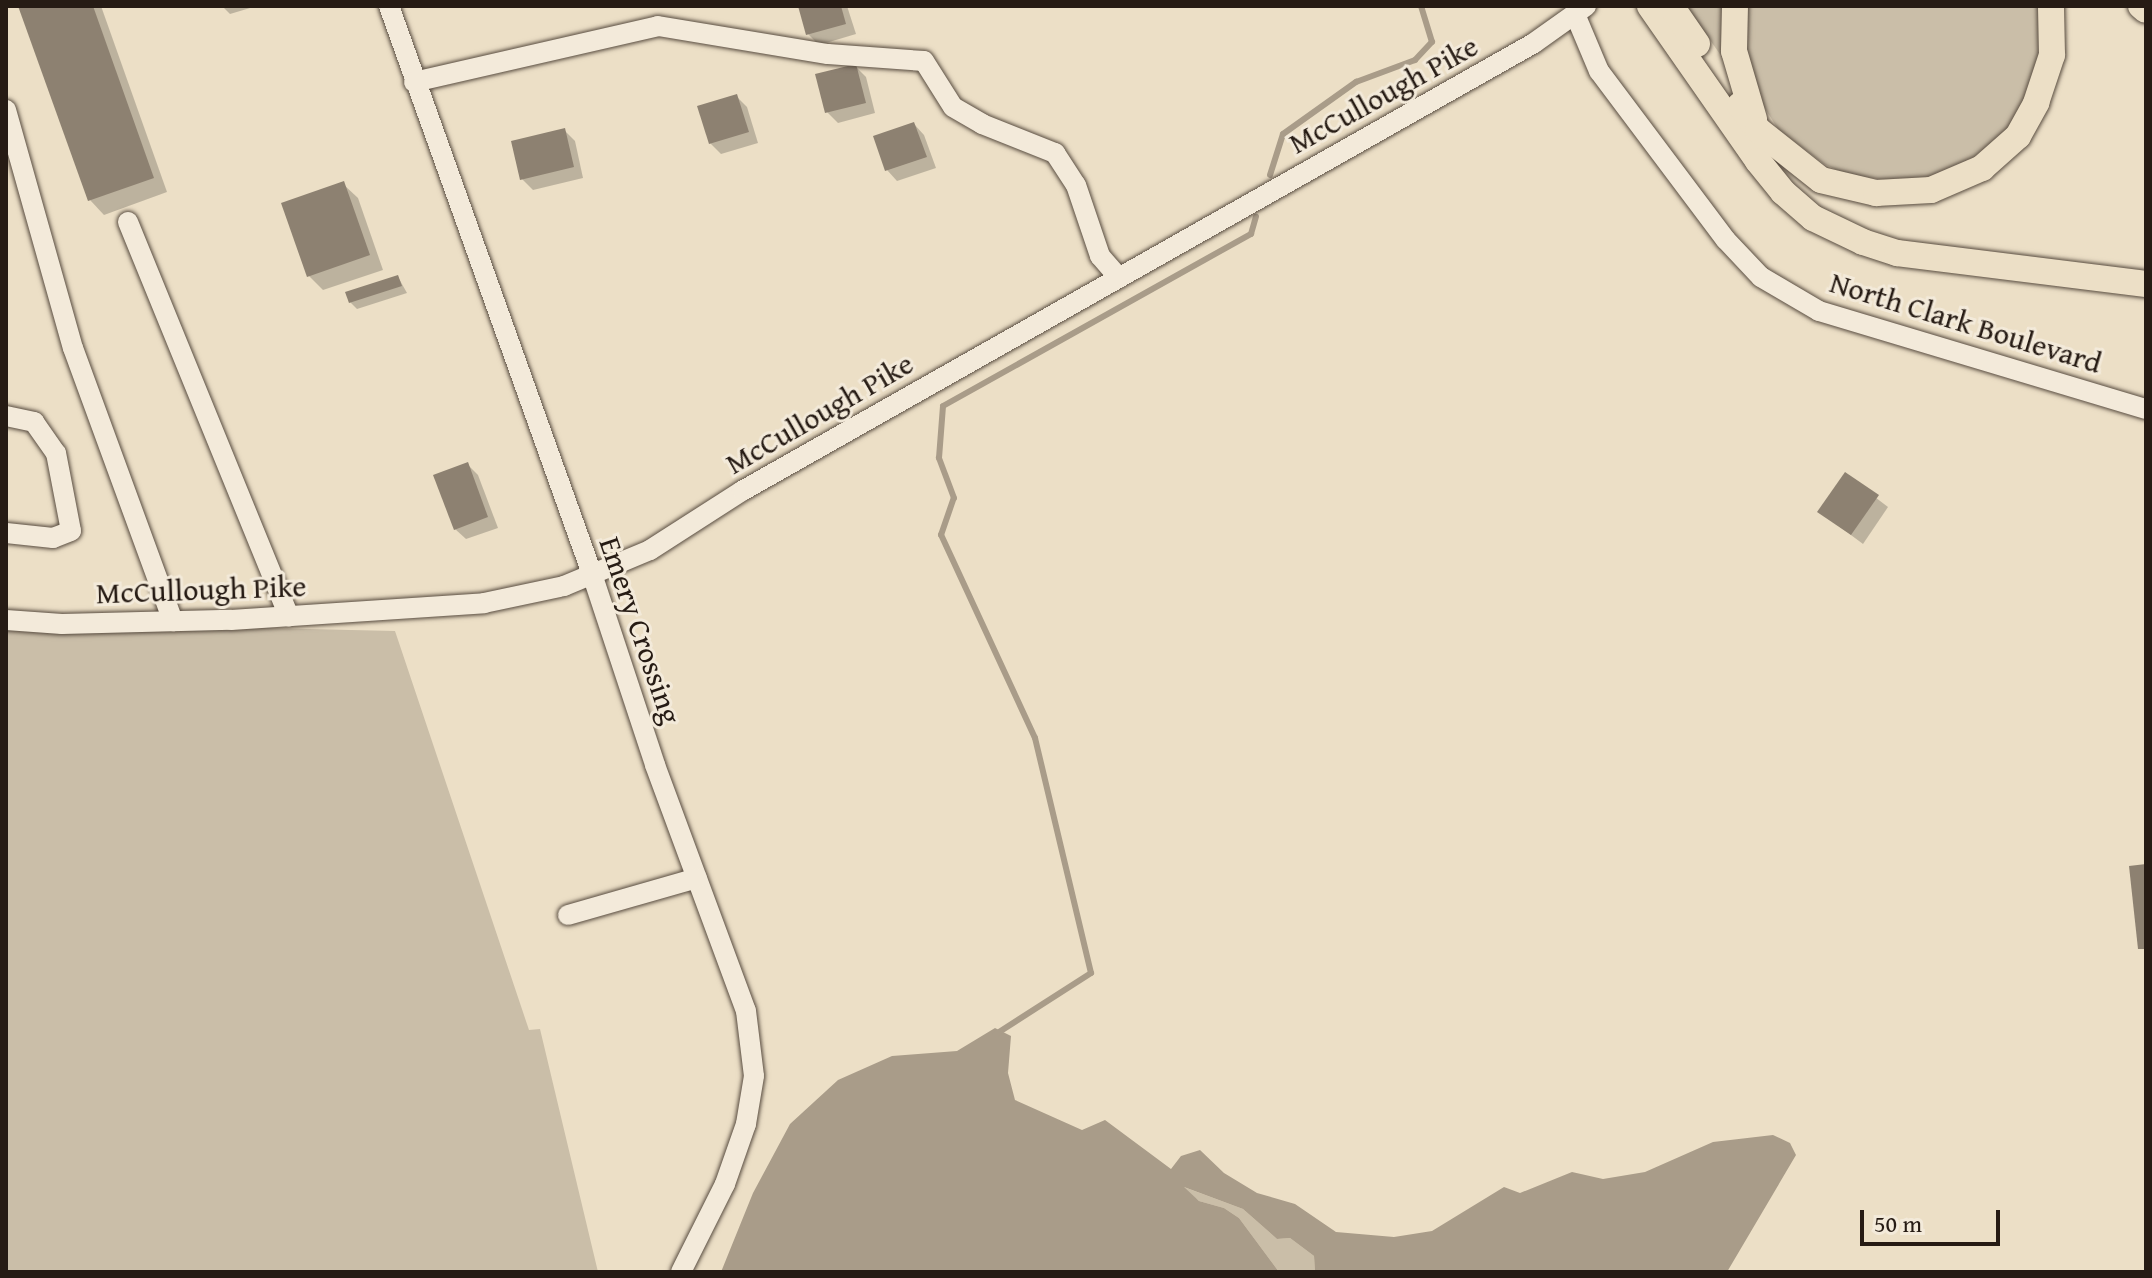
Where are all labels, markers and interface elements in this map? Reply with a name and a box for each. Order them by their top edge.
street label: McCullough Pike [1282,27,1484,161]
street label: North Clark Boulevard [1826,264,2106,380]
street label: McCullough Pike [719,345,919,481]
street label: Emery Crossing [592,532,690,728]
street label: McCullough Pike [95,567,307,611]
scale bar [1864,1194,2004,1244]
text: 50 m [1874,1206,1922,1241]

